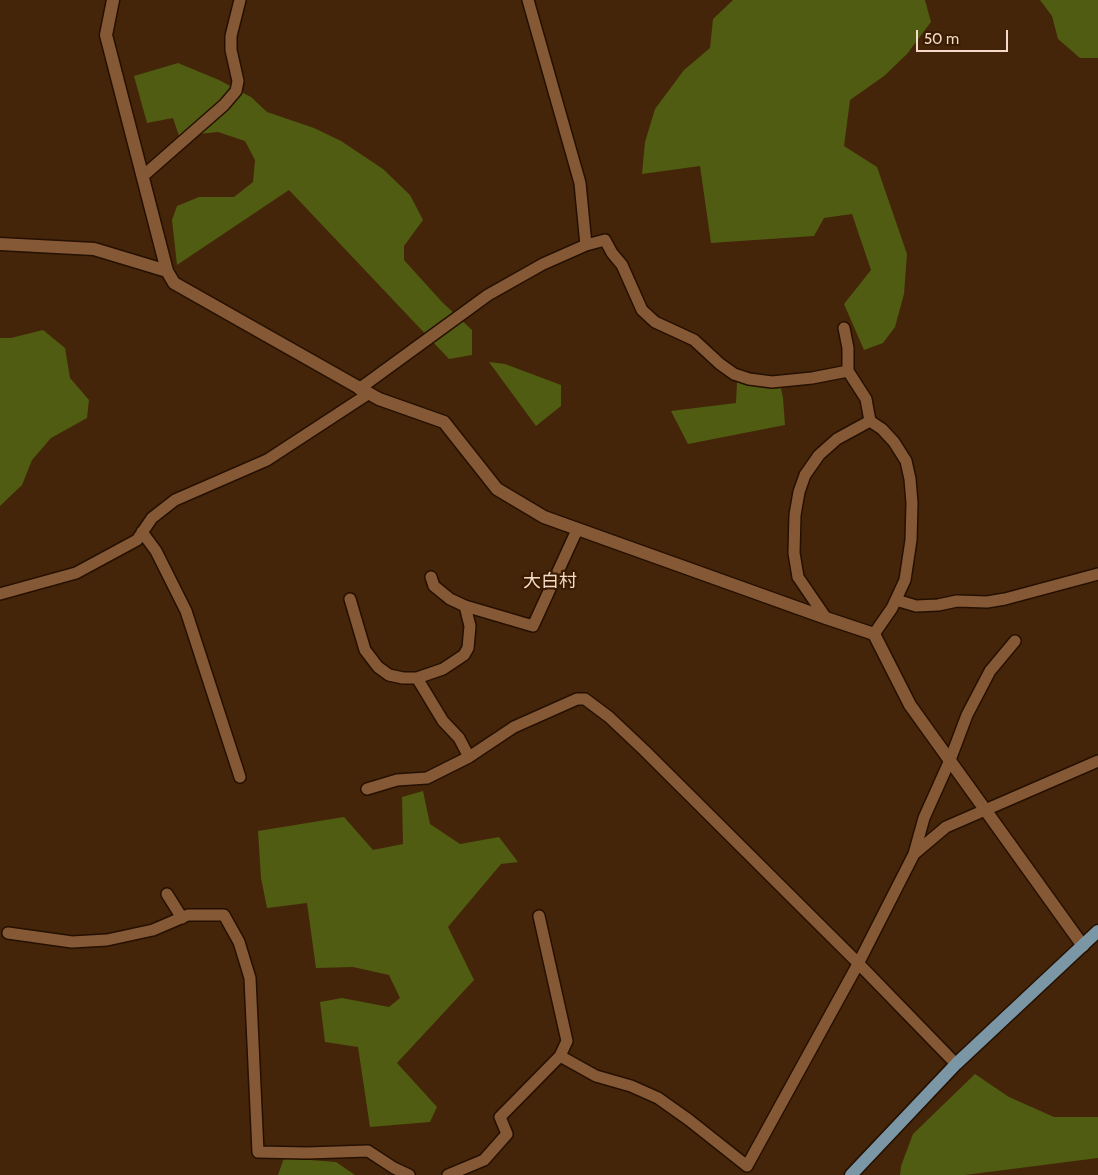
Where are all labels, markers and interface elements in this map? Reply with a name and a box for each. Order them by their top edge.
scale bar [918,20,1010,52]
text: 50 m [924,30,959,48]
district label: 大白村 [523,571,577,593]

